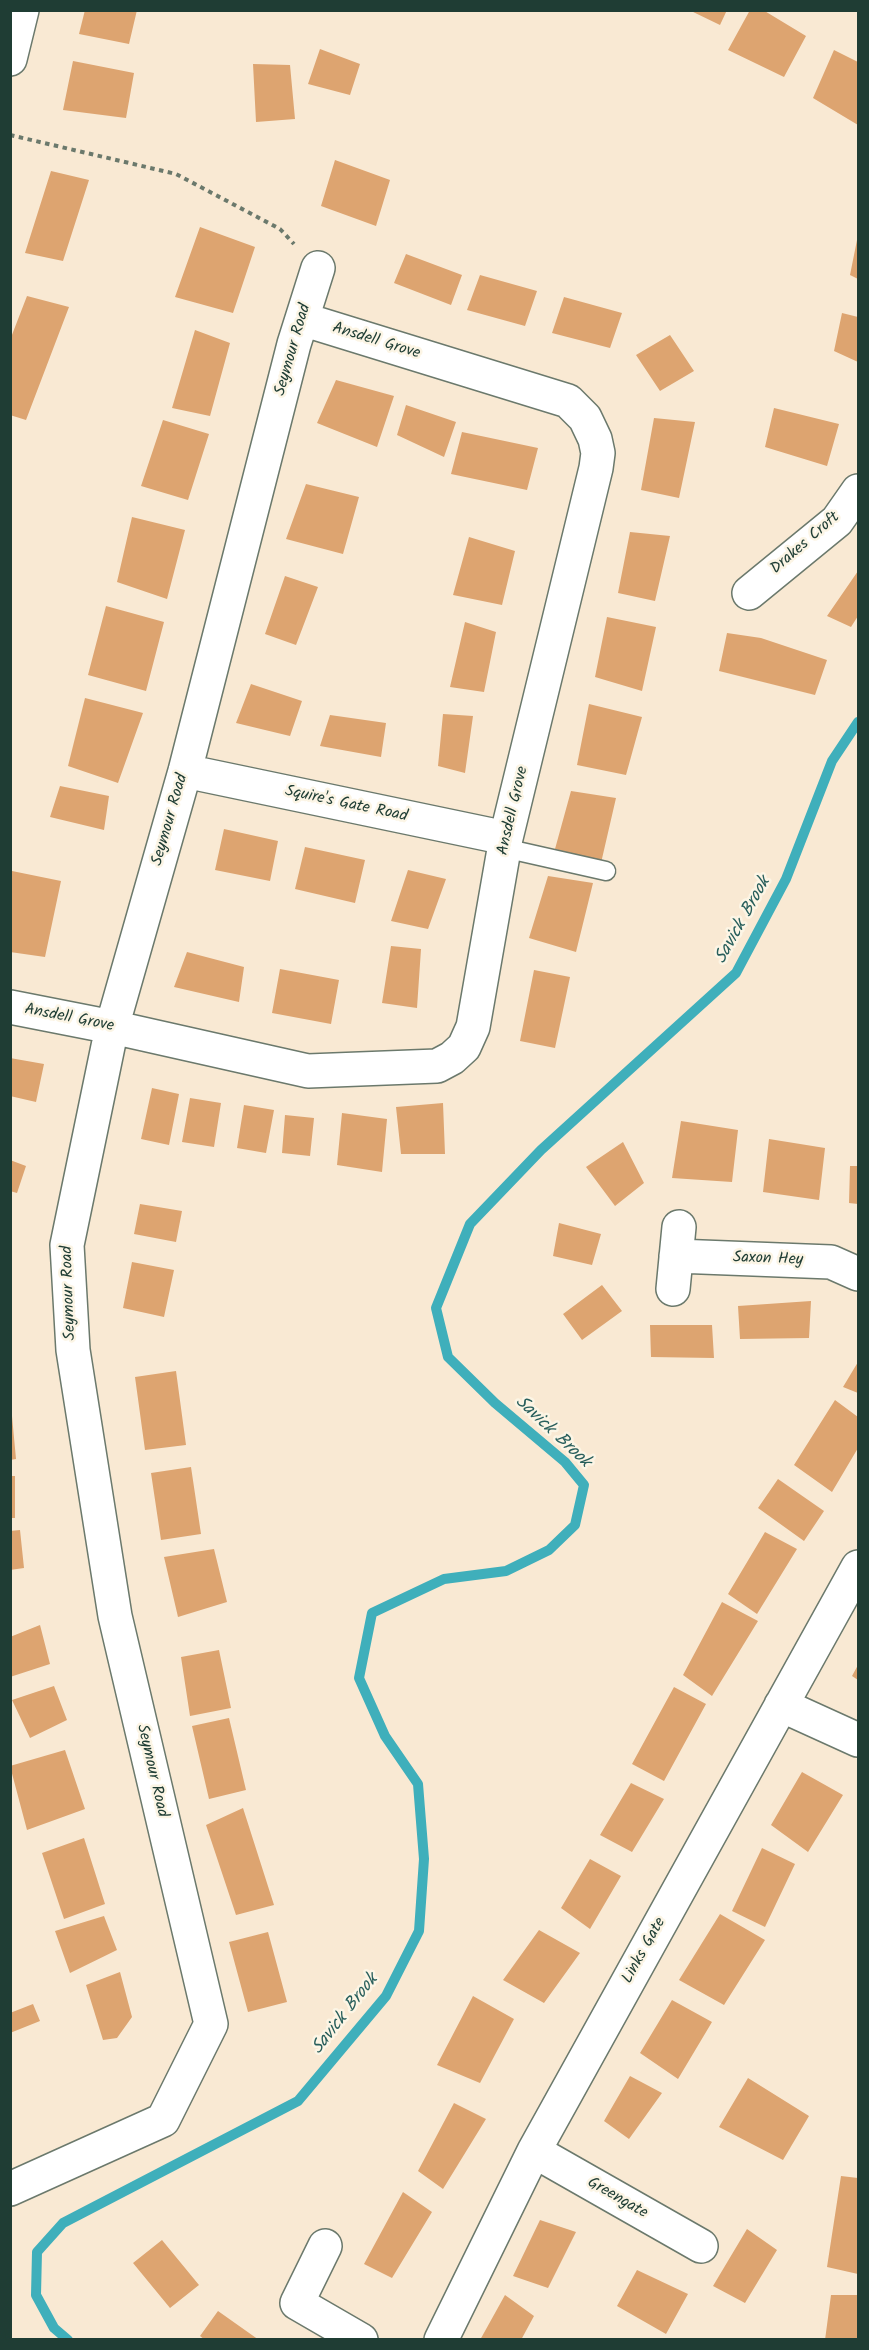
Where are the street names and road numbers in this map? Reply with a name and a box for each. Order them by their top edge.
street label: Seymour Road [272,302,316,398]
street label: Ansdell Grove [330,320,422,364]
street label: Drakes Croft [767,509,845,579]
street label: Ansdell Grove [494,765,534,857]
street label: Seymour Road [149,772,193,868]
street label: Squire's Gate Road [283,783,409,827]
street label: Ansdell Grove [23,1001,115,1037]
street label: Seymour Road [59,1245,81,1341]
street label: Saxon Hey [732,1249,804,1271]
street label: Seymour Road [131,1723,171,1819]
street label: Links Gate [619,1915,671,1987]
street label: Greengate [583,2174,651,2224]

